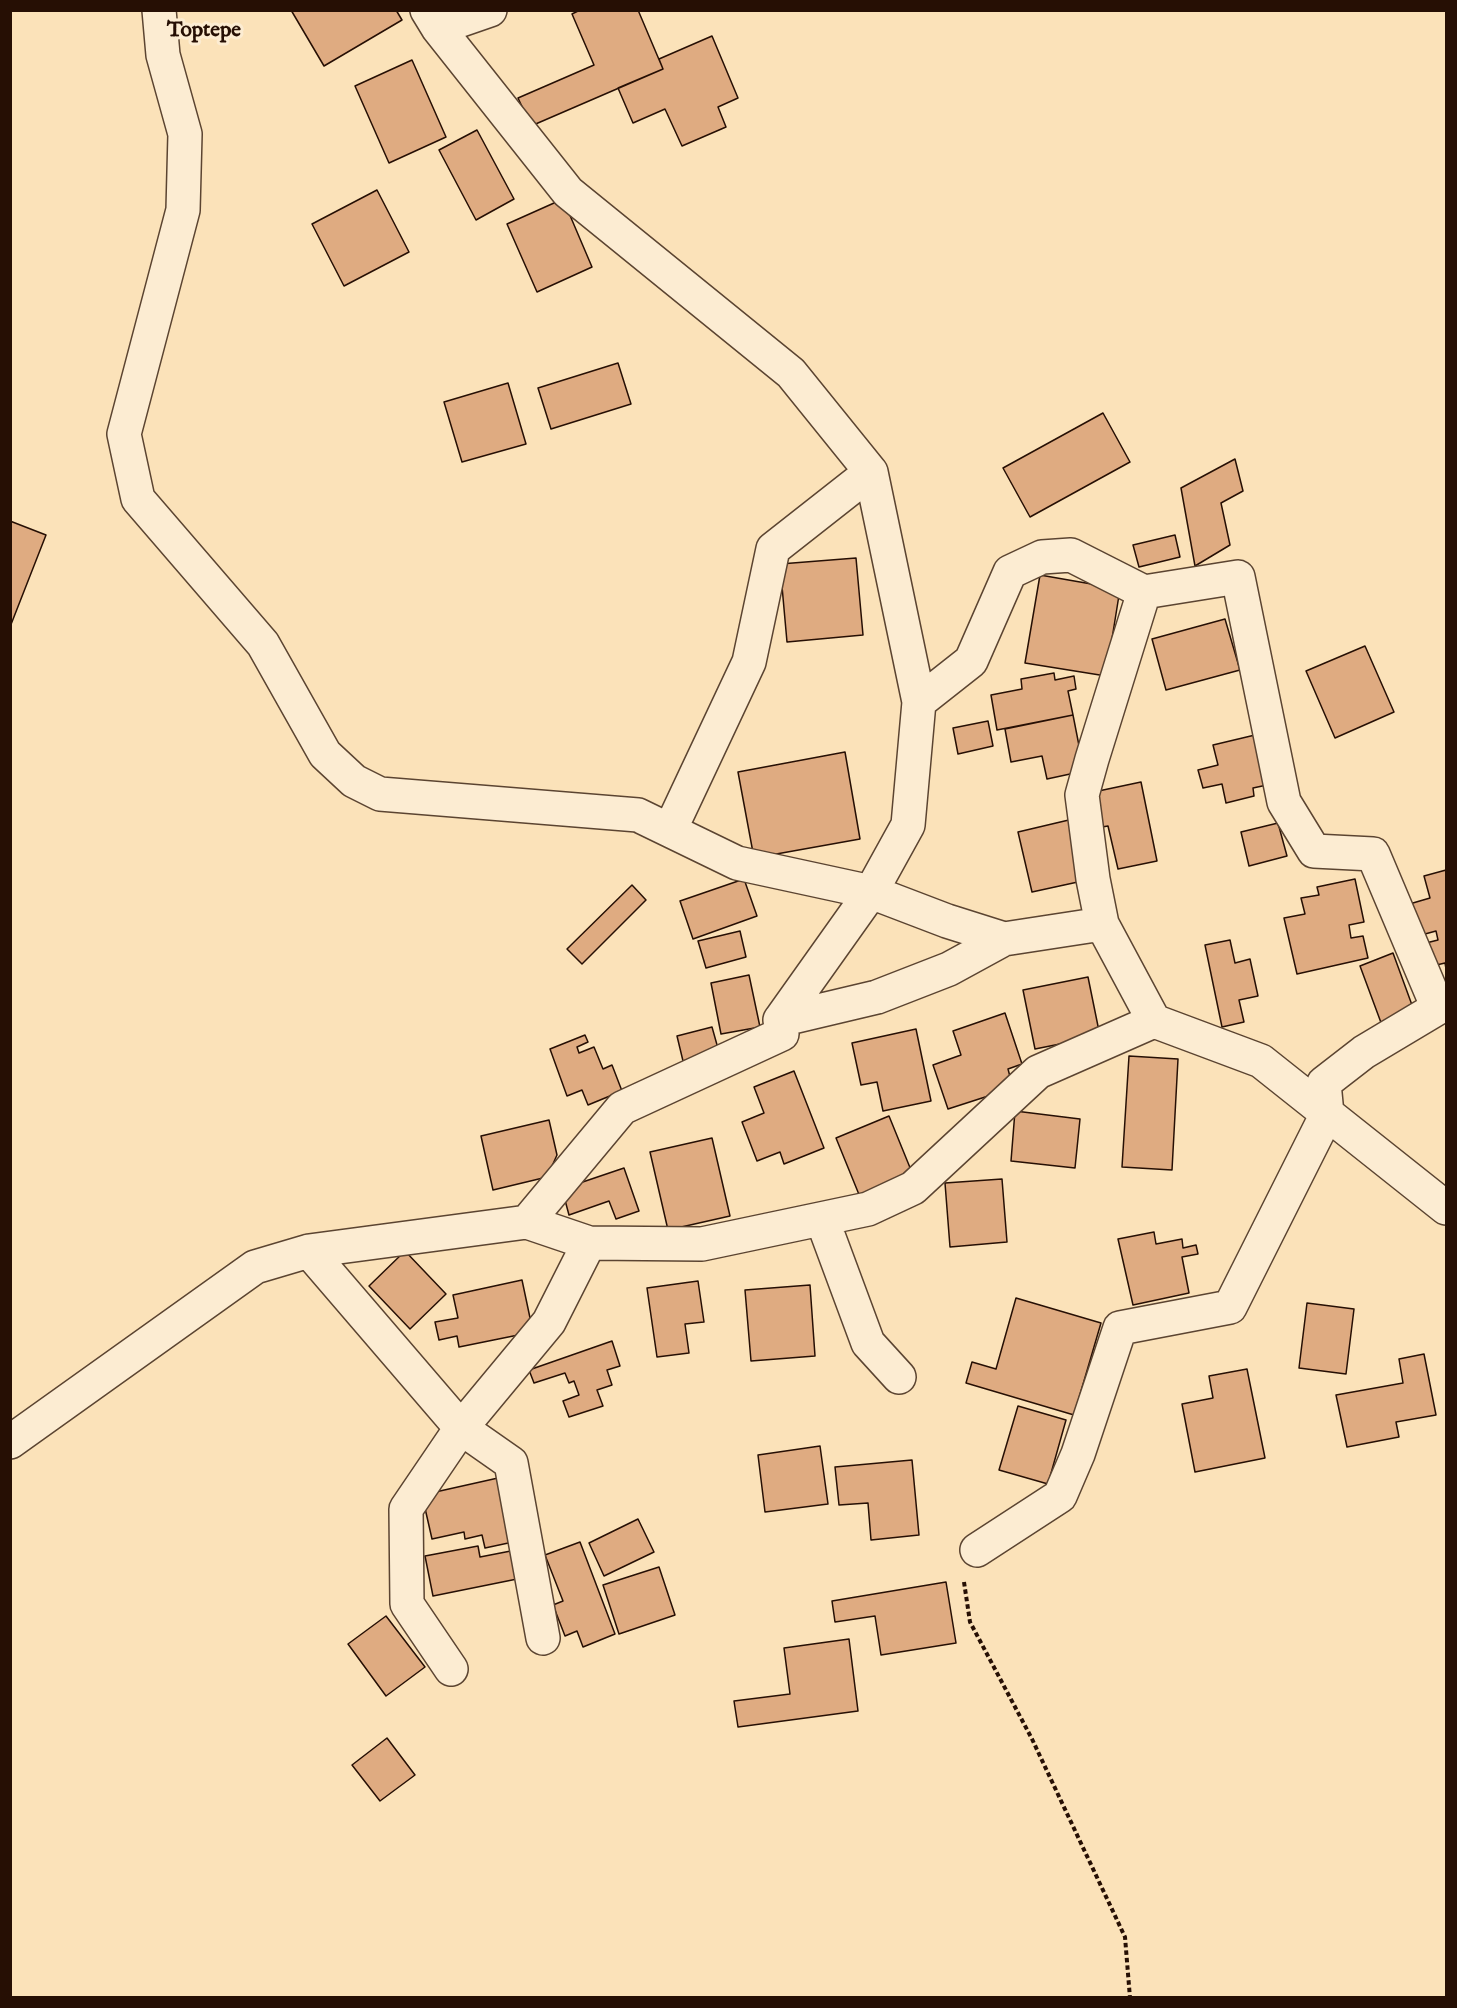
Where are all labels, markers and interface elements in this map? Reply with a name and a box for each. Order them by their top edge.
district label: Toptepe [167,19,241,45]

